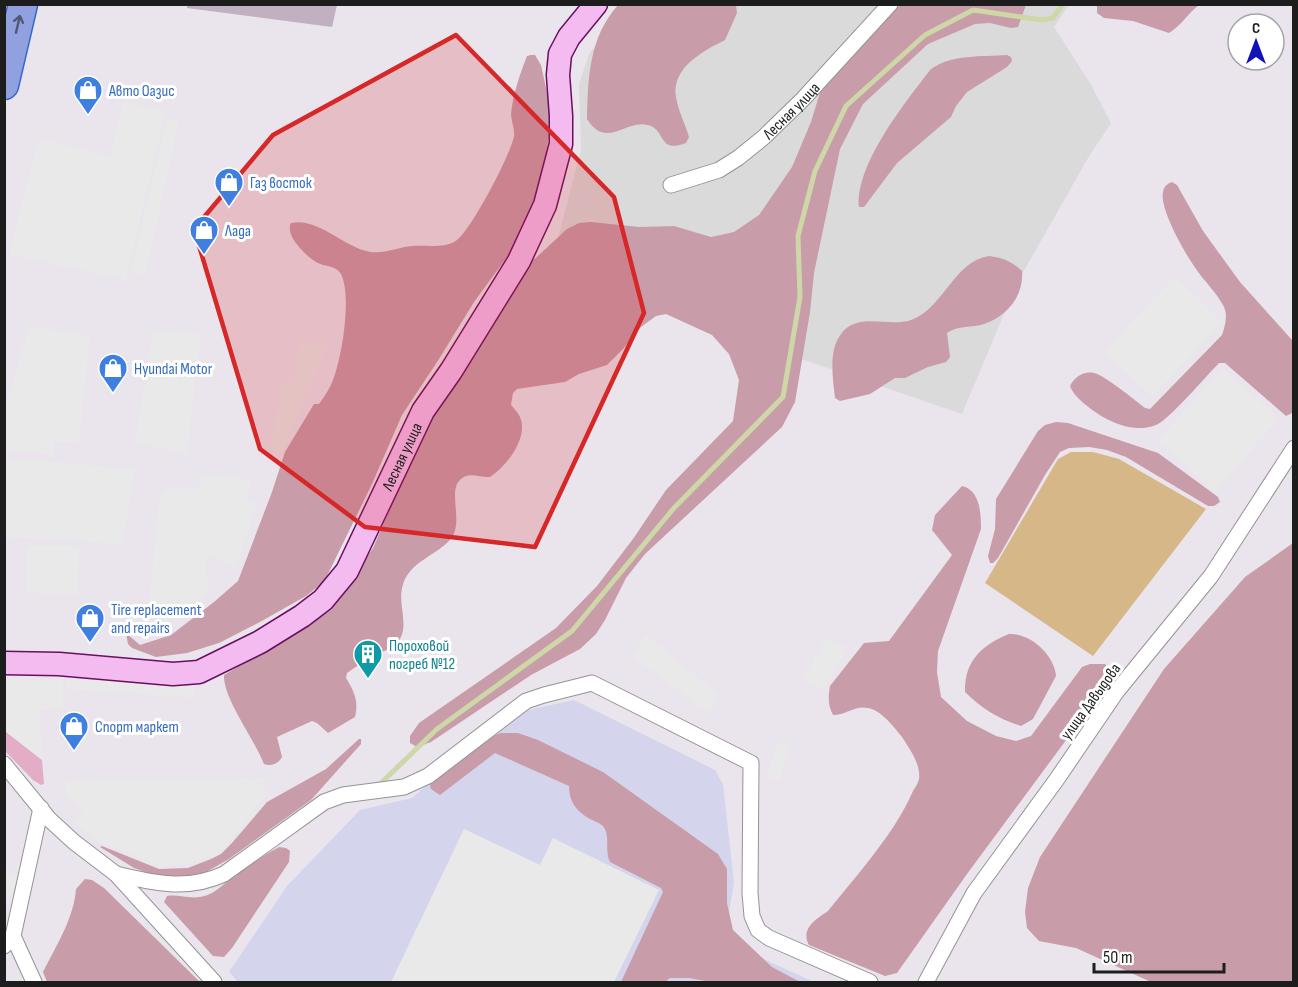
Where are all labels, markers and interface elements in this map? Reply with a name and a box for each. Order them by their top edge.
north arrow [1226,12,1286,72]
one-way arrow [13,15,25,34]
text: С [1252,19,1260,38]
shop icon: Авто Оазис [72,74,104,116]
street label: Лесная улица [759,79,824,145]
place label: Авто Оазис [108,82,175,101]
shop icon: Газ восток [213,166,245,208]
place label: Газ восток [250,174,313,193]
shop icon: Лада [188,214,220,256]
place label: Лада [224,222,251,241]
shop icon: Hyundai Motor [97,352,129,394]
place label: Hyundai Motor [134,360,213,379]
street label: Лесная улица [378,420,427,495]
place label: Tire replacement and repairs [111,601,202,638]
shop icon: Tire replacement and repairs [74,602,106,644]
place label: Пороховой погреб №12 [389,637,455,674]
building icon: Пороховой погреб №12 [352,638,384,680]
street label: улица Давыдова [1057,660,1125,744]
shop icon: Спорт маркет [58,710,90,752]
place label: Спорт маркет [95,718,179,737]
scale bar [1094,936,1224,974]
text: 50 m [1103,947,1133,968]

